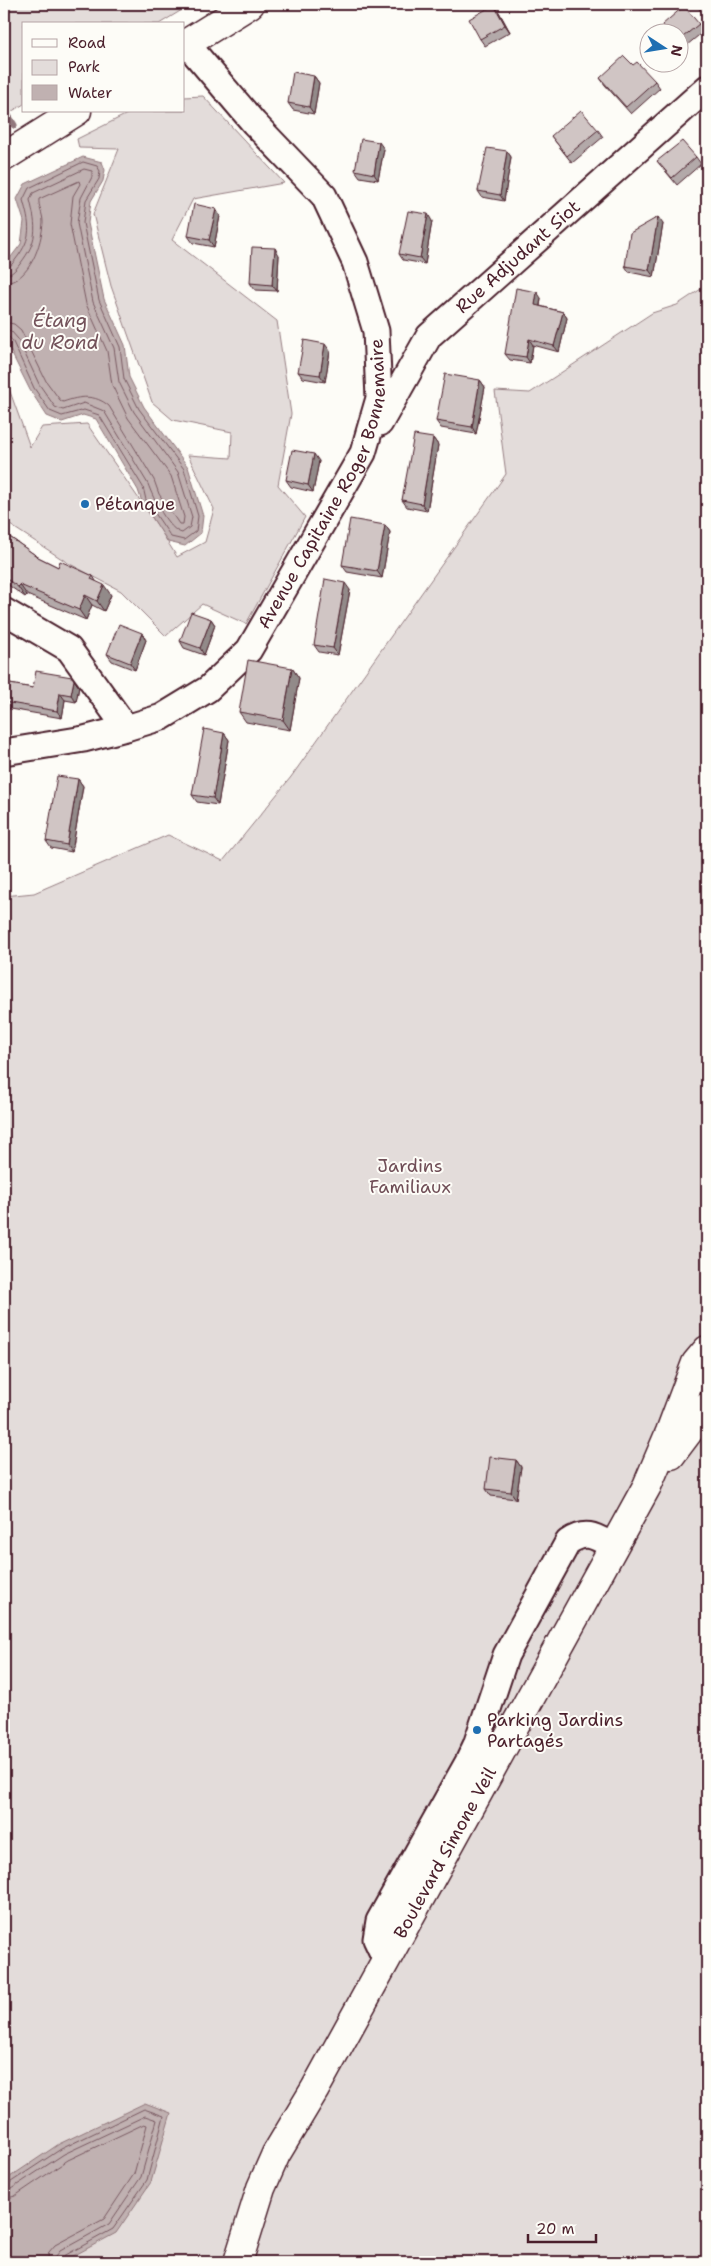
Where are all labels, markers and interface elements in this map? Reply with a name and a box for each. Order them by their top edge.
legend [22,22,185,112]
north arrow [638,22,688,72]
text: Road [68,33,106,53]
text: N [667,43,687,58]
text: Park [68,57,100,77]
text: Water [68,83,112,103]
street label: Rue Adjudant Siot [451,195,585,319]
water label: Étang du Rond [21,307,99,355]
street label: Avenue Capitaine Roger Bonnemaire [252,338,391,633]
place label: Pétanque [95,492,175,516]
marker: Pétanque [79,498,91,510]
park label: Jardins Familiaux [369,1154,451,1199]
place label: Parking Jardins Partagés [487,1708,623,1753]
marker: Parking Jardins Partagés [471,1724,483,1736]
street label: Boulevard Simone Veil [388,1762,502,1943]
scale bar [528,2211,596,2243]
text: 20 m [536,2219,575,2239]

